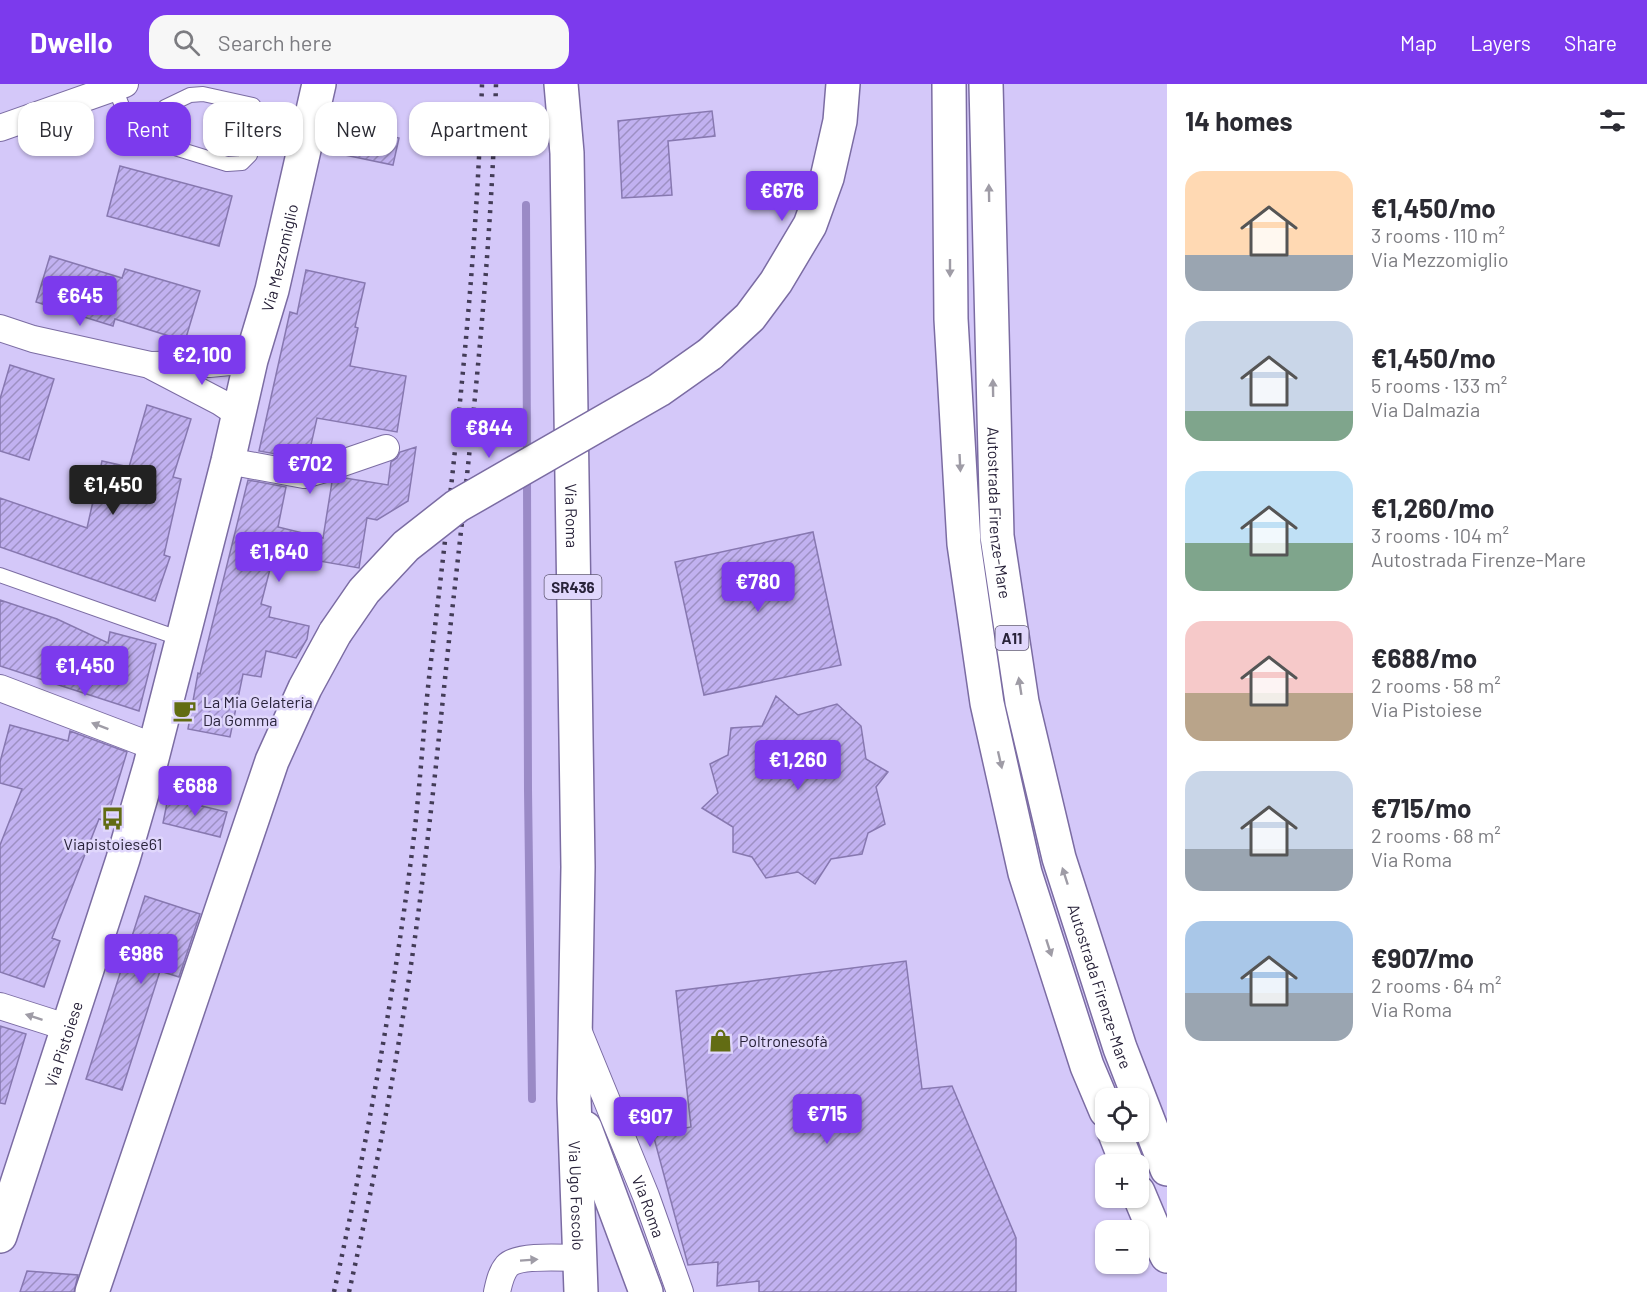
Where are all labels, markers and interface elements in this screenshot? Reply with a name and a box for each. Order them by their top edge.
search box [149,15,569,69]
text: Dwello [30,25,113,59]
icon: search [170,26,203,59]
text: Search here [218,29,332,55]
text: Map [1400,30,1437,55]
text: Layers [1470,30,1531,55]
text: Share [1564,30,1617,55]
chip: Buy [18,102,94,156]
chip: Rent [106,102,191,156]
chip: Filters [203,102,303,156]
chip: New [315,102,397,156]
chip: Apartment [409,102,549,156]
icon: filters [1596,104,1629,137]
text: 14 homes [1185,105,1292,136]
pin: €676 [746,171,818,222]
text: €676 [760,178,804,202]
one-way arrow [984,184,994,203]
text: €1,450/mo [1371,192,1496,223]
icon: home [1233,195,1305,267]
street label: Via Mezzomiglio [257,202,301,314]
text: 3 rooms · 110 m² [1371,223,1505,247]
text: Via Mezzomiglio [1371,247,1509,271]
one-way arrow [945,259,955,278]
pin: €645 [44,276,116,327]
text: €645 [57,283,103,307]
pin: €2,100 [153,335,251,386]
text: €2,100 [172,342,232,366]
text: €1,450/mo [1371,342,1496,373]
icon: home [1233,345,1305,417]
text: 5 rooms · 133 m² [1371,373,1507,397]
one-way arrow [989,379,998,398]
text: Via Dalmazia [1371,397,1480,421]
pin: €844 [453,408,525,459]
text: €844 [465,415,513,439]
street label: Autostrada Firenze-Mare [985,427,1016,600]
pin: €702 [274,444,346,495]
text: €702 [287,451,333,475]
one-way arrow [955,454,964,473]
pin: €1,450 [64,465,162,516]
text: €1,450 [83,472,143,496]
street label: Via Roma [563,483,583,548]
text: €1,260/mo [1371,492,1495,523]
icon: home [1233,495,1305,567]
text: 3 rooms · 104 m² [1371,523,1509,547]
pin: €1,640 [230,532,328,583]
text: €1,640 [249,539,309,563]
text: Autostrada Firenze-Mare [1371,547,1586,571]
pin: €780 [722,562,794,613]
text: €780 [736,569,780,593]
road number: SR436 [544,575,602,599]
road number: A11 [996,626,1028,650]
text: €688/mo [1371,642,1477,673]
icon: home [1233,645,1305,717]
pin: €1,450 [36,646,134,697]
text: €1,450 [55,653,115,677]
text: 2 rooms · 58 m² [1371,673,1501,697]
one-way arrow [1015,677,1024,696]
place label: La Mia Gelateria Da Gomma [203,692,313,729]
cafe icon: La Mia Gelateria Da Gomma [172,697,198,723]
text: Via Pistoiese [1371,697,1482,721]
one-way arrow [91,721,109,731]
pin: €1,260 [749,740,847,791]
text: €1,260 [769,747,827,771]
one-way arrow [995,751,1005,769]
pin: €688 [159,766,231,817]
text: €688 [172,773,218,797]
text: €715/mo [1371,792,1471,823]
icon: home [1233,795,1305,867]
bus stop icon: Viapistoiese61 [100,805,126,831]
text: 2 rooms · 68 m² [1371,823,1501,847]
place label: Viapistoiese61 [64,834,162,853]
text: Via Roma [1371,847,1452,871]
one-way arrow [1060,867,1069,885]
street label: Autostrada Firenze-Mare [1065,901,1137,1071]
pin: €986 [105,934,177,985]
one-way arrow [1045,939,1055,957]
text: €986 [119,941,163,965]
text: €907/mo [1371,942,1474,973]
icon: home [1233,945,1305,1017]
text: 2 rooms · 64 m² [1371,973,1501,997]
text: Via Roma [1371,997,1452,1021]
street label: Via Pistoiese [40,999,86,1089]
one-way arrow [25,1012,43,1021]
shop icon: Poltronesofà [708,1027,734,1053]
place label: Poltronesofà [739,1031,828,1050]
map controls [1095,1088,1149,1274]
button: locate [1095,1088,1149,1142]
pin: €715 [791,1094,863,1145]
pin: €907 [614,1097,686,1148]
text: €715 [807,1101,847,1125]
text: €907 [628,1104,672,1128]
street label: Via Ugo Foscolo [566,1140,589,1251]
button: + [1095,1154,1149,1208]
street label: Via Roma [629,1172,669,1240]
button: − [1095,1220,1149,1274]
one-way arrow [520,1255,539,1264]

